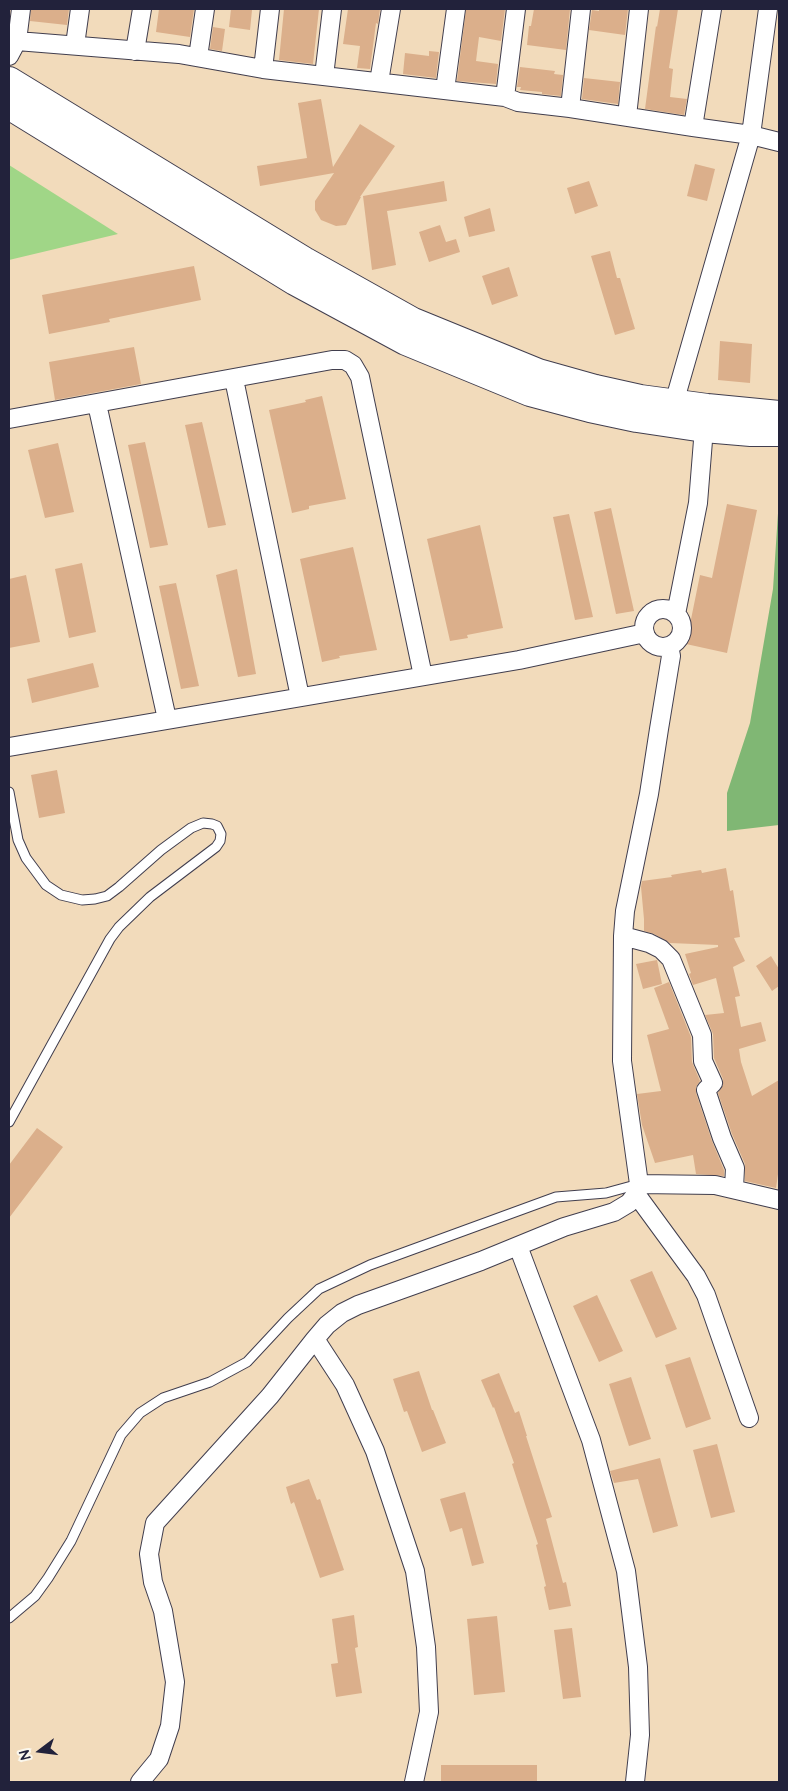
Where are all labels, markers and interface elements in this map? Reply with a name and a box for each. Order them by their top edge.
north arrow [15,1726,65,1776]
text: N [15,1748,36,1762]

